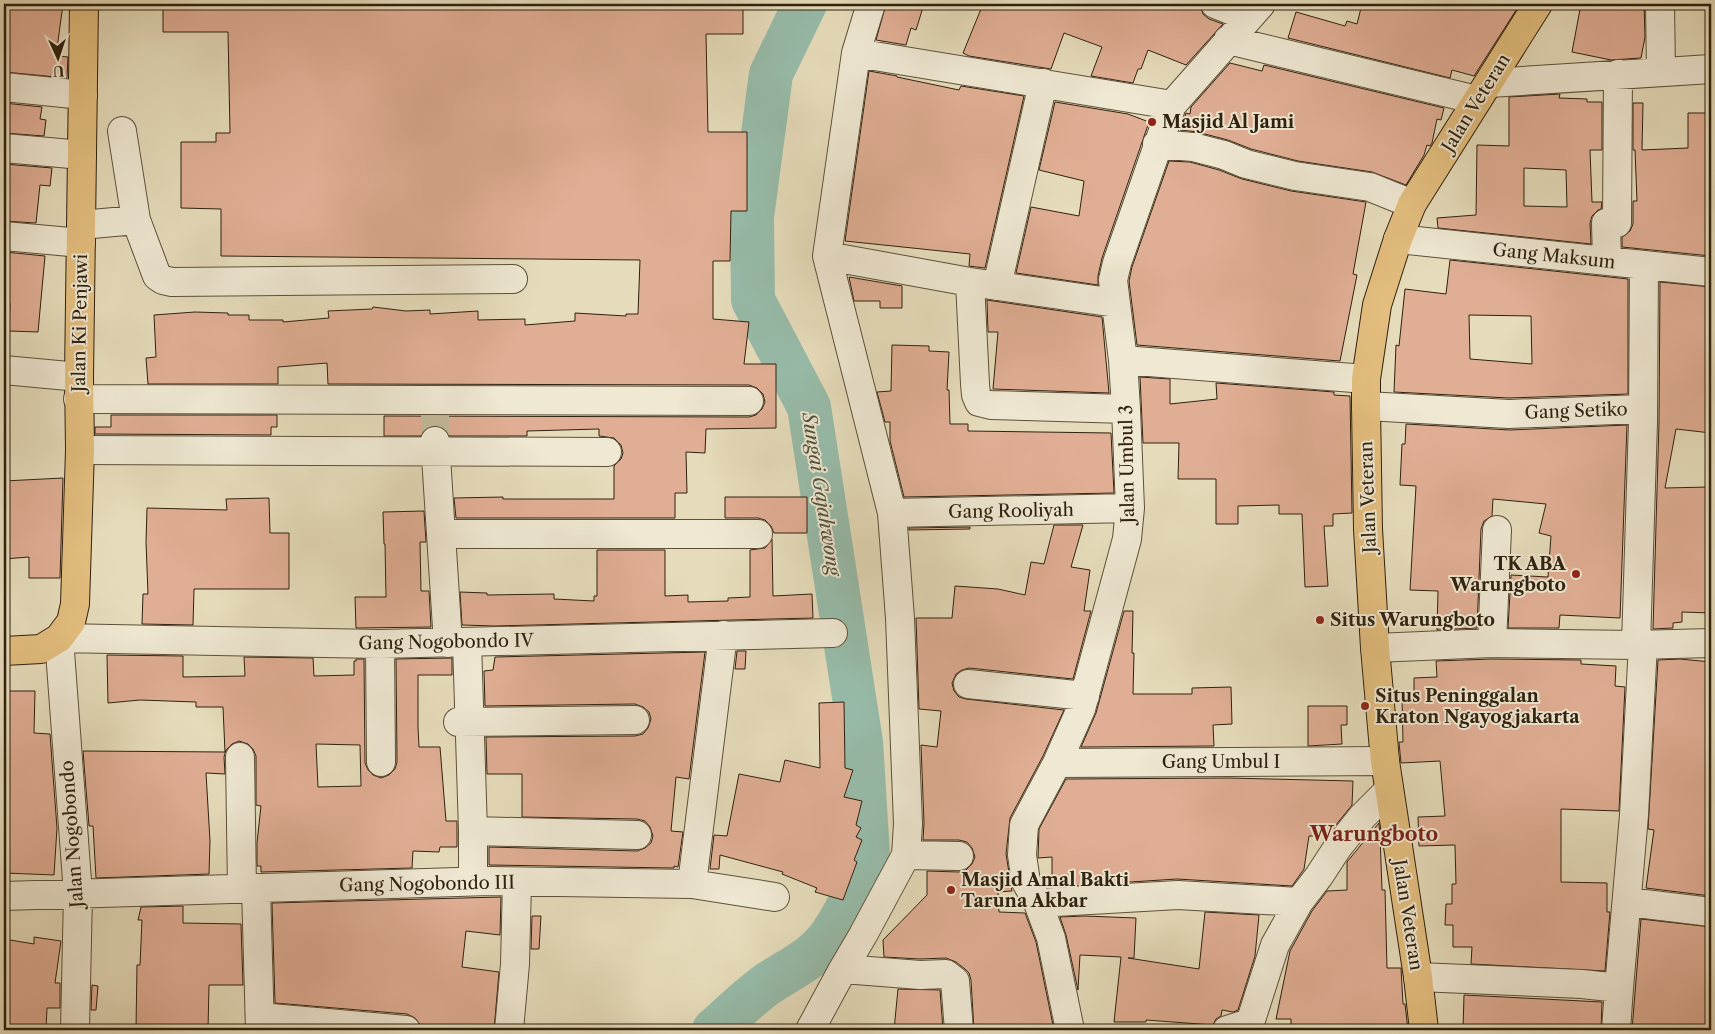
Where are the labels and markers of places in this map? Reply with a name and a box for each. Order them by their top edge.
place label: Masjid Al Jami [1162,111,1295,133]
marker: Masjid Al Jami [1146,116,1158,128]
place label: TK ABA Warungboto [1449,553,1567,596]
marker: TK ABA Warungboto [1570,568,1582,580]
place label: Situs Warungboto [1330,609,1495,631]
marker: Situs Warungboto [1314,614,1326,626]
place label: Situs Peninggalan Kraton Ngayogjakarta [1375,685,1580,728]
marker: Situs Peninggalan Kraton Ngayogjakarta [1359,700,1371,712]
place label: Masjid Amal Bakti Taruna Akbar [961,869,1130,912]
marker: Masjid Amal Bakti Taruna Akbar [945,884,957,896]

